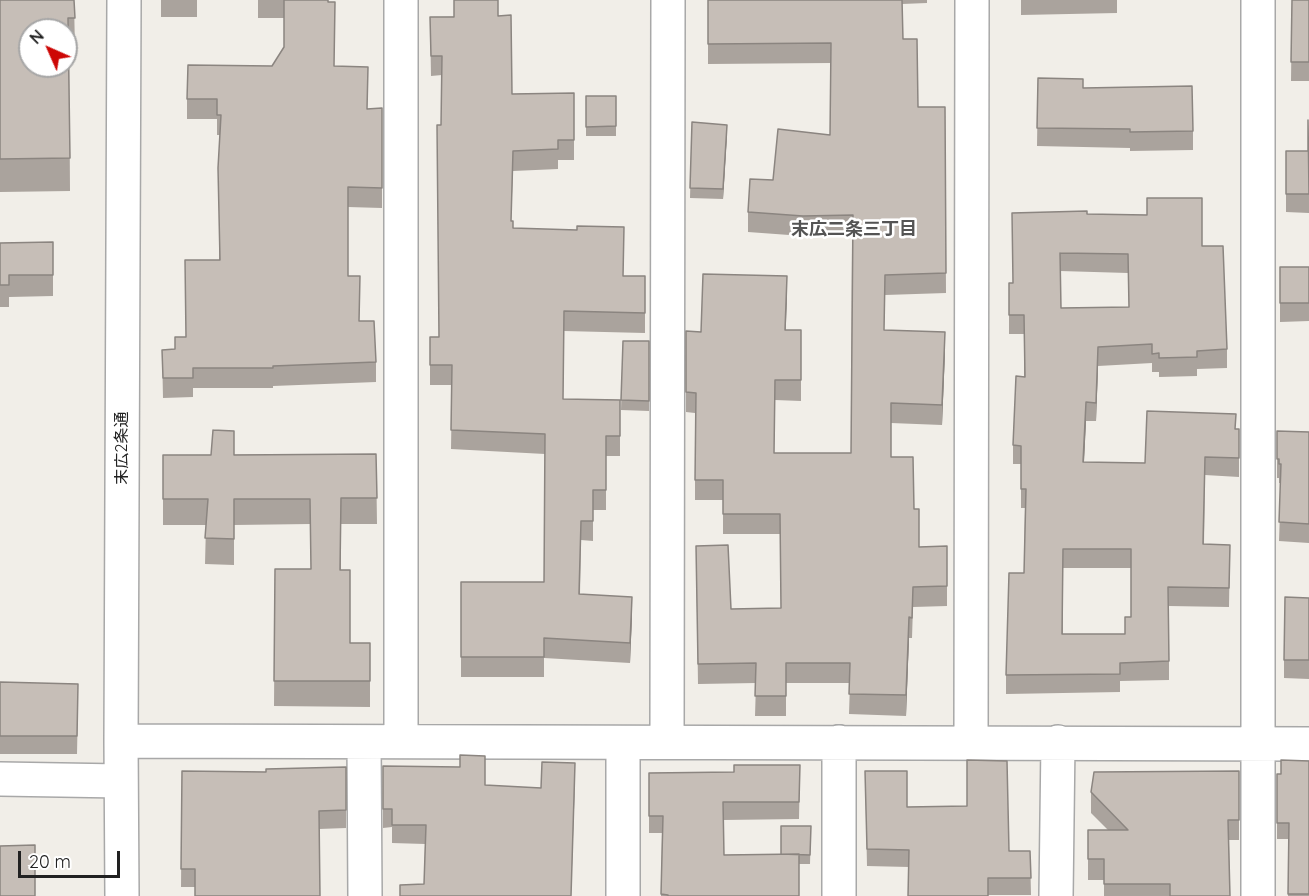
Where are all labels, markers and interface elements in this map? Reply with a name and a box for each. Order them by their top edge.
north arrow [18,18,78,78]
text: N [25,25,48,48]
district label: 末広二条三丁目 [791,219,917,241]
street label: 末広2条通 [112,412,132,484]
scale bar [21,839,123,877]
text: 20 m [29,850,71,873]

